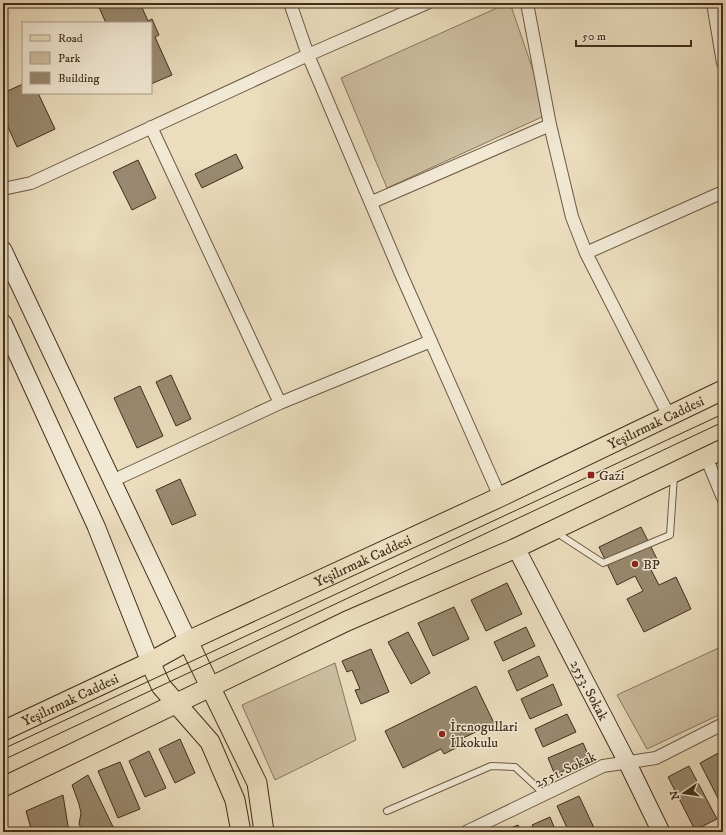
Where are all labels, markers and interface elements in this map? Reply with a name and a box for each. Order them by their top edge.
legend [22,22,152,94]
scale bar [576,22,691,48]
text: 50 m [582,29,606,44]
text: Road [58,31,83,46]
text: Park [58,51,80,66]
text: Building [58,71,99,86]
street label: Yeşilırmak Caddesi [605,392,708,454]
place label: Gazi [599,467,625,485]
marker: Gazi [586,470,596,480]
street label: Yeşilırmak Caddesi [312,531,415,592]
place label: BP [643,556,660,574]
marker: BP [630,559,640,569]
street label: 2553. Sokak [566,657,612,724]
street label: Yeşilırmak Caddesi [19,670,122,731]
place label: İrenogullari İlkokulu [450,718,518,752]
marker: İrenogullari İlkokulu [437,729,447,739]
street label: 2551. Sokak [532,748,599,792]
north arrow [664,773,704,813]
text: N [667,789,683,801]

